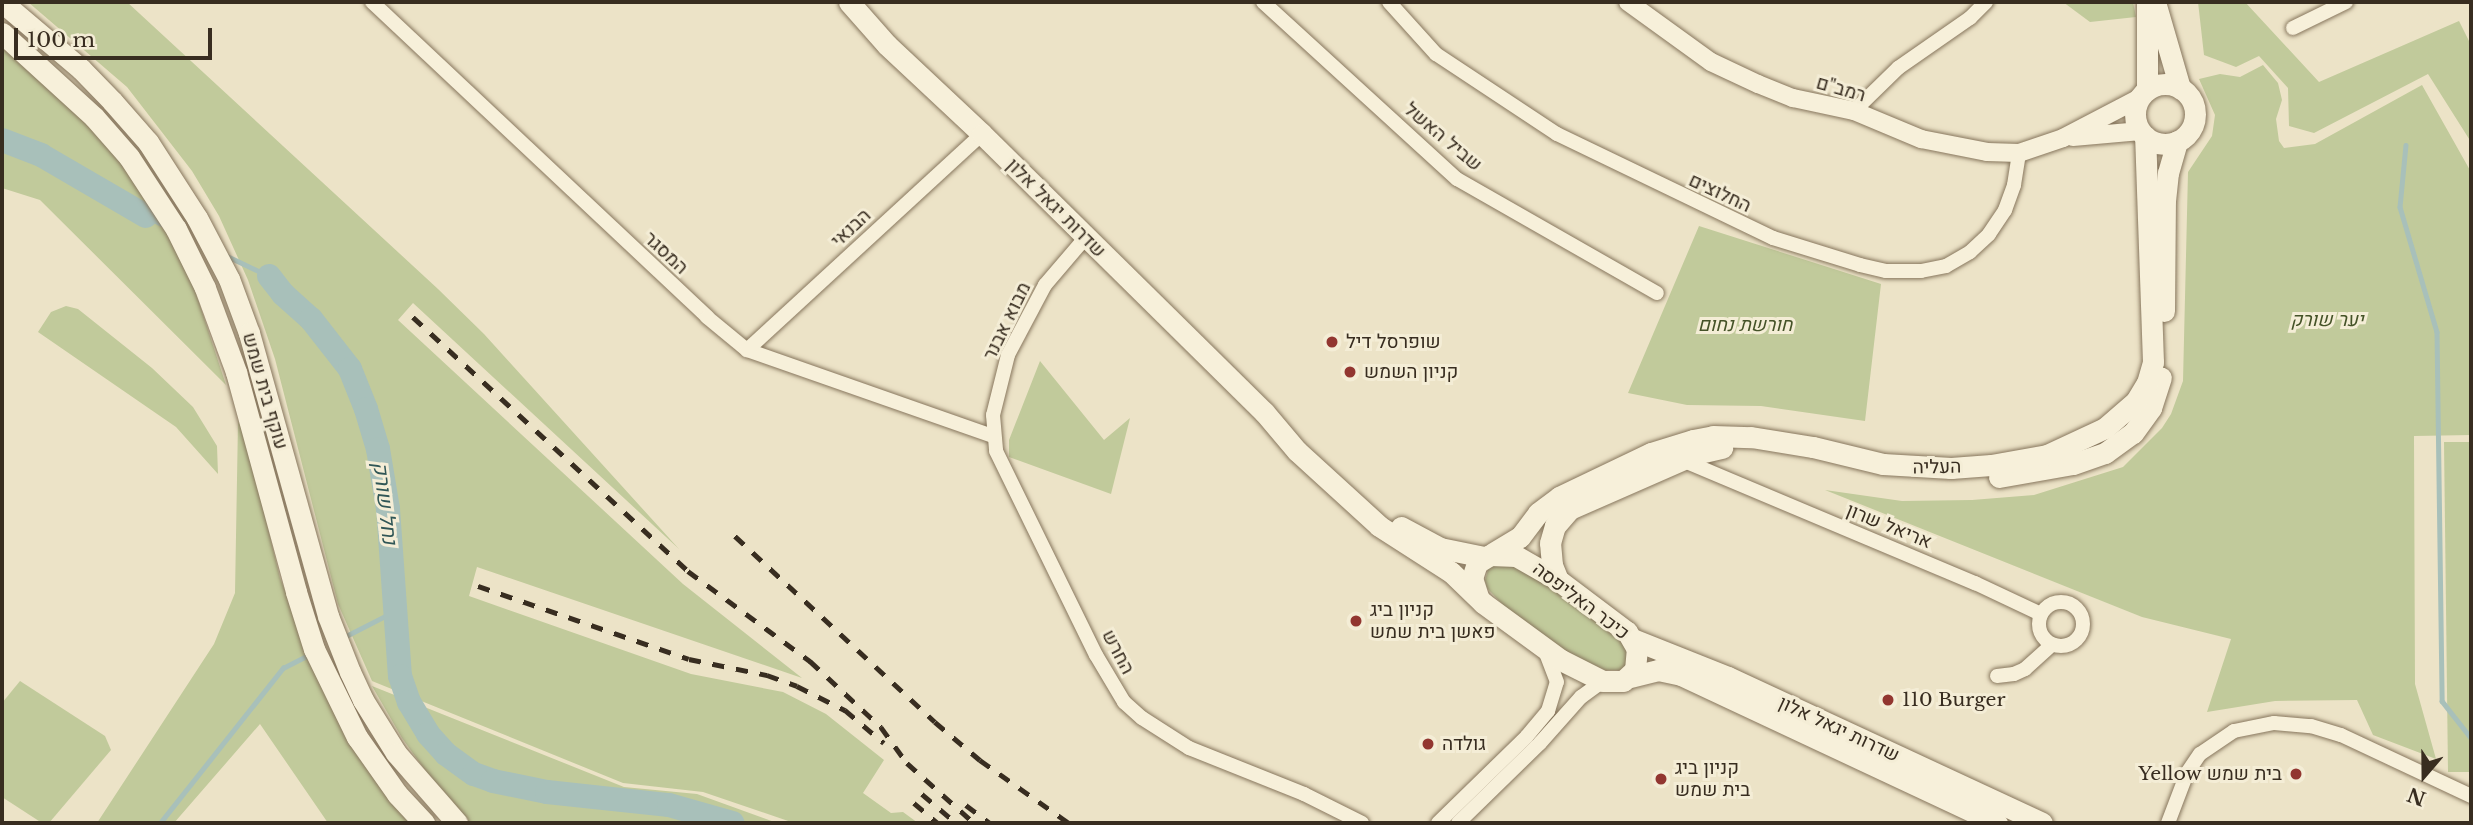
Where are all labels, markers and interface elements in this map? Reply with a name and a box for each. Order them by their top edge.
scale bar [18,14,215,58]
text: 100 m [27,27,95,53]
street label: רמב"ם [1814,71,1868,107]
street label: שביל האשל [1400,98,1486,176]
street label: שדרות יגאל אלון [1002,154,1110,262]
street label: החלוצים [1685,169,1755,217]
street label: הבנאי [826,204,876,252]
street label: המסגר [639,227,693,279]
street label: מבוא אבנר [978,278,1036,364]
park label: יער שורק [2290,309,2364,331]
park label: חורשת נחום [1698,314,1792,336]
street label: עוקף בית שמש [237,330,293,452]
place label: שופרסל דיל [1346,331,1441,353]
marker: שופרסל דיל [1324,334,1340,350]
place label: קניון השמש [1364,361,1458,383]
marker: קניון השמש [1342,364,1358,380]
street label: העליה [1912,455,1962,479]
water label: נחל שורק [367,460,403,546]
street label: אריאל שרון [1843,499,1935,553]
street label: כיכר האליפסה [1528,557,1634,645]
place label: קניון ביג פאשן בית שמש [1370,599,1495,643]
marker: קניון ביג פאשן בית שמש [1348,613,1364,629]
street label: החרש [1097,626,1139,678]
place label: 110 Burger [1902,689,2005,711]
street label: שדרות יגאל אלון [1775,691,1903,767]
marker: 110 Burger [1880,692,1896,708]
place label: גולדה [1442,733,1486,755]
marker: גולדה [1420,736,1436,752]
north arrow [2389,741,2459,811]
place label: קניון ביג בית שמש [1675,757,1750,801]
place label: Yellow בית שמש [2138,763,2282,785]
marker: Yellow בית שמש [2288,766,2304,782]
marker: קניון ביג בית שמש [1653,771,1669,787]
text: N [2404,782,2429,810]

